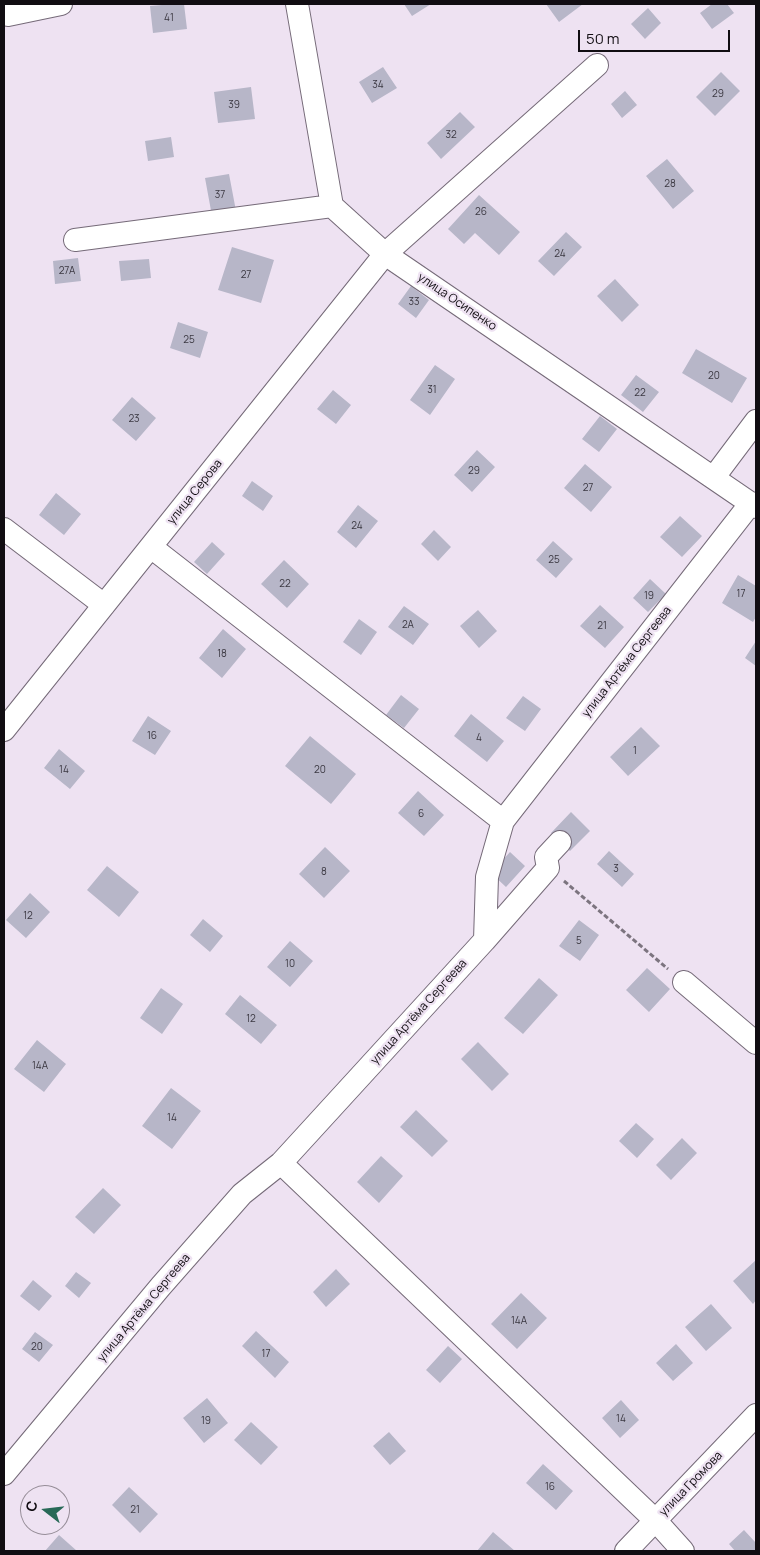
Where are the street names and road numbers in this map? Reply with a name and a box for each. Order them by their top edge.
street label: улица Осипенко [415,270,499,334]
street label: улица Серова [164,457,226,527]
street label: улица Артёма Сергеева [579,604,675,720]
street label: улица Артёма Сергеева [368,956,470,1068]
street label: улица Артёма Сергеева [95,1251,193,1365]
street label: улица Громова [656,1449,726,1519]

